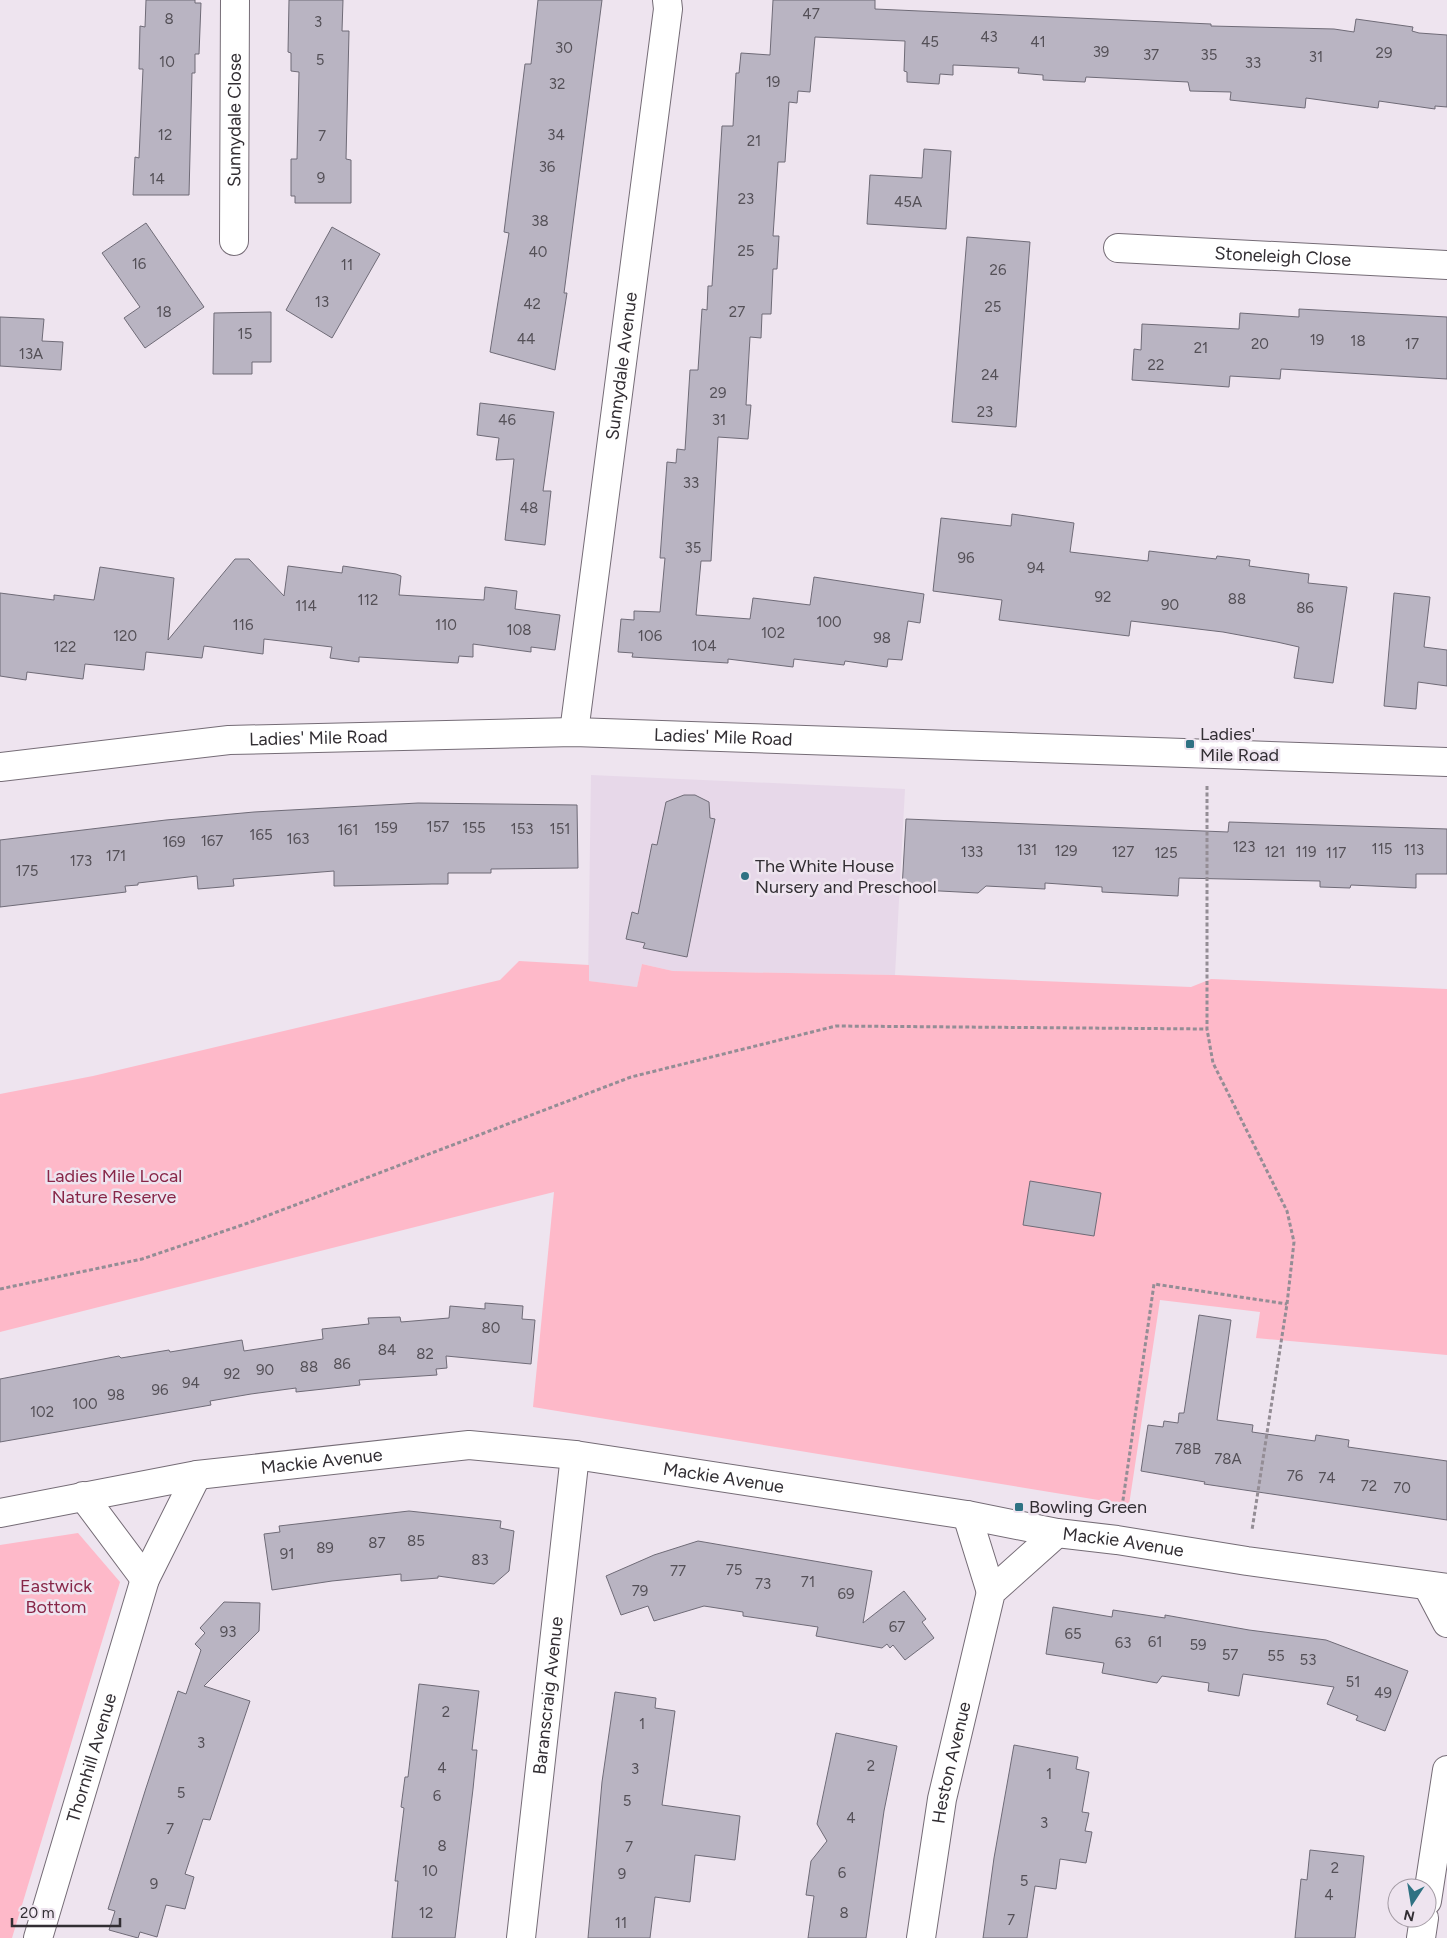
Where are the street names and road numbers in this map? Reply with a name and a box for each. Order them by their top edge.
street label: Sunnydale Close [223,53,246,187]
street label: Stoneleigh Close [1214,242,1352,271]
street label: Sunnydale Avenue [601,290,642,441]
street label: Ladies' Mile Road [654,724,793,751]
street label: Ladies' Mile Road [249,725,388,751]
street label: Mackie Avenue [260,1444,384,1479]
street label: Mackie Avenue [661,1458,786,1498]
street label: Mackie Avenue [1061,1523,1186,1562]
street label: Baranscraig Avenue [528,1615,568,1776]
street label: Thornhill Avenue [62,1690,121,1825]
street label: Heston Avenue [927,1699,976,1825]

